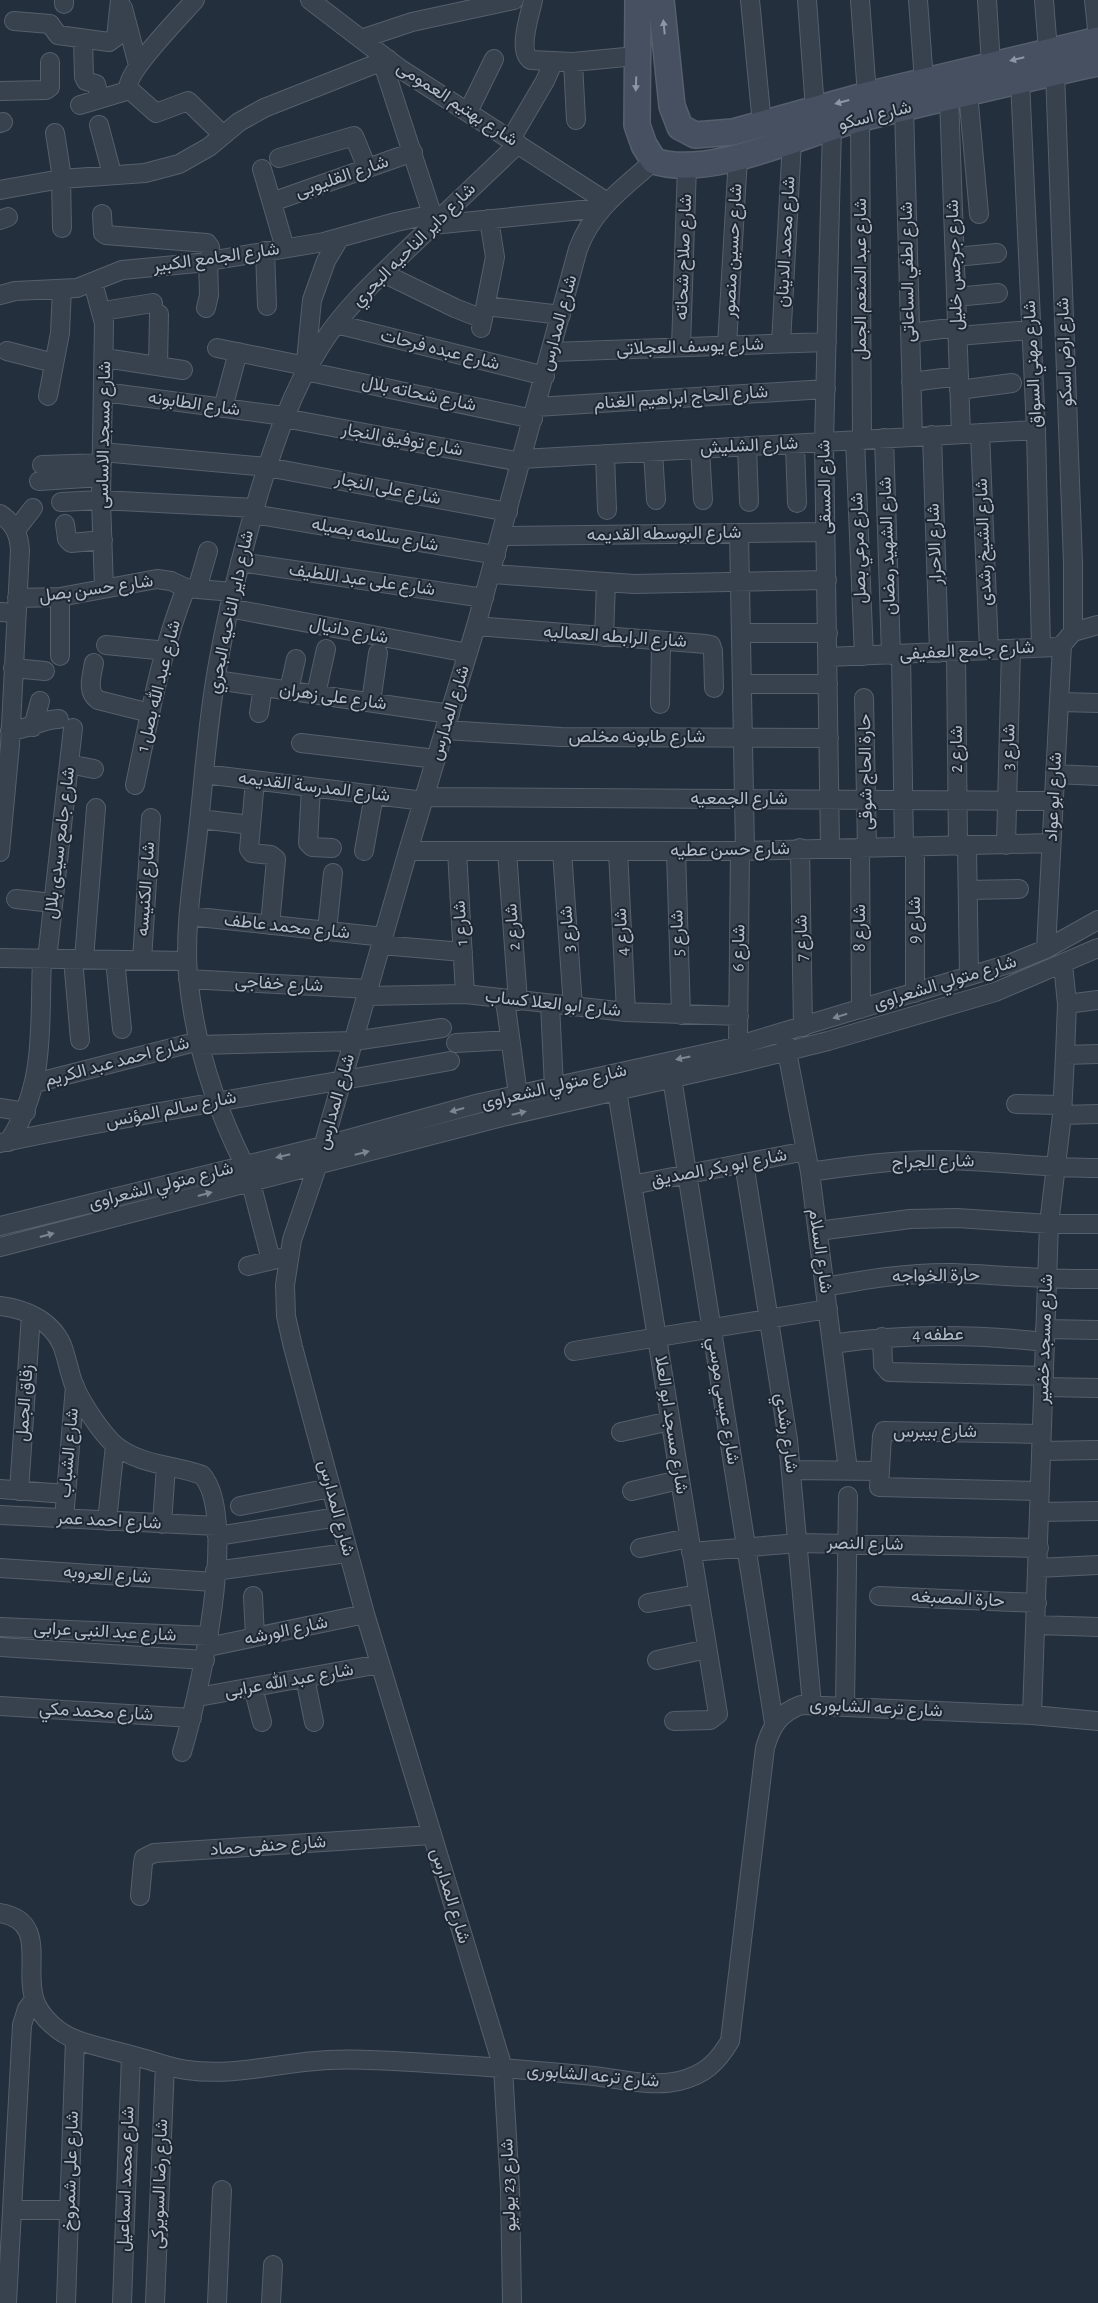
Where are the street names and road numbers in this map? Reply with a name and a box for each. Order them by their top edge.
street label: شارع بهتيم العمومى [392,58,521,151]
street label: شارع اسكو [837,98,914,136]
street label: شارع القليوبى [293,153,392,203]
street label: شارع محمد الدينان [774,176,800,308]
street label: شارع داير الناحيه البحري [349,180,483,314]
street label: شارع حسين منصور [720,183,748,320]
street label: شارع صلاح شحاته [673,193,697,321]
street label: شارع عبد المنعم الجمل [852,198,872,360]
street label: شارع جرجس خليل [944,199,968,331]
street label: شارع لطفي الساعاتى [898,201,923,342]
street label: شارع الجامع الكبير [150,240,281,278]
street label: شارع المدارس [538,273,582,373]
street label: شارع ارض اسكو [1054,297,1078,407]
street label: شارع مهني السواق [1021,300,1050,428]
street label: شارع عبده فرحات [378,327,501,375]
street label: شارع يوسف العجلاتى [616,335,764,361]
street label: شارع مسجد الاساسى [94,361,116,509]
street label: شارع شحاته بلال [360,373,478,417]
street label: شارع الحاج ابراهيم الغنام [593,383,769,415]
street label: شارع الطابونه [146,389,241,421]
street label: شارع توفيق النجار [339,420,464,462]
street label: شارع الشليش [699,434,799,460]
street label: شارع المسقى [815,439,837,534]
street label: شارع على النجار [332,470,442,510]
street label: شارع الشهيد رمضان [877,476,901,616]
street label: شارع الشيخ رشدى [973,478,997,606]
street label: شارع مرعي بصل [848,492,875,604]
street label: شارع الاحرار [925,503,947,586]
street label: شارع سلامه بصيله [310,515,440,557]
street label: شارع البوسطه القديمه [587,524,741,546]
street label: شارع داير الناحيه البحري [205,529,262,696]
street label: شارع على عبد اللطيف [287,561,436,601]
street label: شارع حسن بصل [38,572,155,608]
street label: شارع دانيال [308,615,390,649]
street label: شارع عبد الله بصل 1 [131,618,186,754]
street label: شارع الرابطه العماليه [542,623,687,653]
street label: شارع جامع العفيفى [899,638,1035,666]
street label: شارع المدارس [427,663,475,763]
street label: شارع على زهران [278,681,388,715]
street label: حارة الحاج شوقى [856,714,878,830]
street label: شارع 3 [1000,724,1020,770]
street label: شارع 2 [948,725,968,773]
street label: شارع طابونه مخلص [569,728,705,748]
street label: شارع ابو عواد [1043,752,1067,842]
street label: شارع جامع سيدى بلال [42,766,80,920]
street label: شارع المدرسة القديمه [237,769,391,807]
street label: شارع الجمعيه [690,790,788,810]
street label: شارع حسن عطيه [670,840,790,862]
street label: شارع الكنيسه [134,841,160,937]
street label: شارع 9 [906,896,926,944]
street label: شارع 1 [450,900,474,946]
street label: شارع 2 [502,903,526,951]
street label: شارع 8 [851,904,871,952]
street label: شارع 3 [557,905,581,953]
street label: شارع 4 [612,908,634,956]
street label: شارع 5 [668,909,690,957]
street label: شارع محمد عاطف [223,911,351,945]
street label: شارع 7 [793,914,813,962]
street label: شارع 6 [730,924,750,972]
street label: شارع متولي الشعراوى [871,953,1020,1018]
street label: شارع خفاجى [234,973,324,997]
street label: شارع ابو العلا كساب [484,988,622,1022]
street label: شارع احمد عبد الكريم [43,1034,192,1092]
street label: شارع المدارس [314,1052,360,1152]
street label: شارع متولي الشعراوى [480,1062,630,1117]
street label: شارع سالم المؤنس [104,1089,238,1133]
street label: شارع ابو بكر الصديق [650,1146,789,1192]
street label: شارع الجراج [891,1152,975,1174]
street label: شارع متولي الشعراوى [87,1159,236,1218]
street label: شارع السلام [803,1208,835,1295]
street label: حارة الخواجه [892,1266,980,1287]
street label: شارع مسجد خضير [1034,1274,1058,1406]
street label: عطفه 4 [912,1326,964,1344]
street label: شارع عيسي موسي [699,1336,742,1467]
street label: شارع مسجد ابو العلا [649,1355,691,1496]
street label: زقاق الجمل [13,1364,38,1442]
street label: شارع رشدي [767,1392,801,1475]
street label: شارع الشباب [56,1407,84,1499]
street label: شارع بيبرس [893,1423,977,1443]
street label: شارع المدارس [313,1458,357,1558]
street label: شارع احمد عمر [55,1509,162,1535]
street label: شارع النصر [825,1534,904,1556]
street label: شارع العروبه [62,1563,152,1589]
street label: حارة المصبغه [911,1588,1005,1611]
street label: شارع الورشه [243,1613,330,1651]
street label: شارع عبد النبى عرابى [33,1619,177,1647]
street label: شارع عبد الله عرابى [222,1658,355,1703]
street label: شارع ترعه الشابورى [809,1696,943,1722]
street label: شارع محمد مكي [38,1700,154,1729]
street label: شارع حنفى حماد [209,1833,327,1861]
street label: شارع المدارس [425,1846,473,1946]
street label: شارع ترعه الشابورى [526,2061,660,2093]
street label: شارع محمد اسماعيل [114,2106,140,2252]
street label: شارع على شمروخ [60,2111,84,2231]
street label: شارع رضا السويركى [149,2119,173,2250]
street label: شارع 23 يوليو [498,2138,522,2232]

